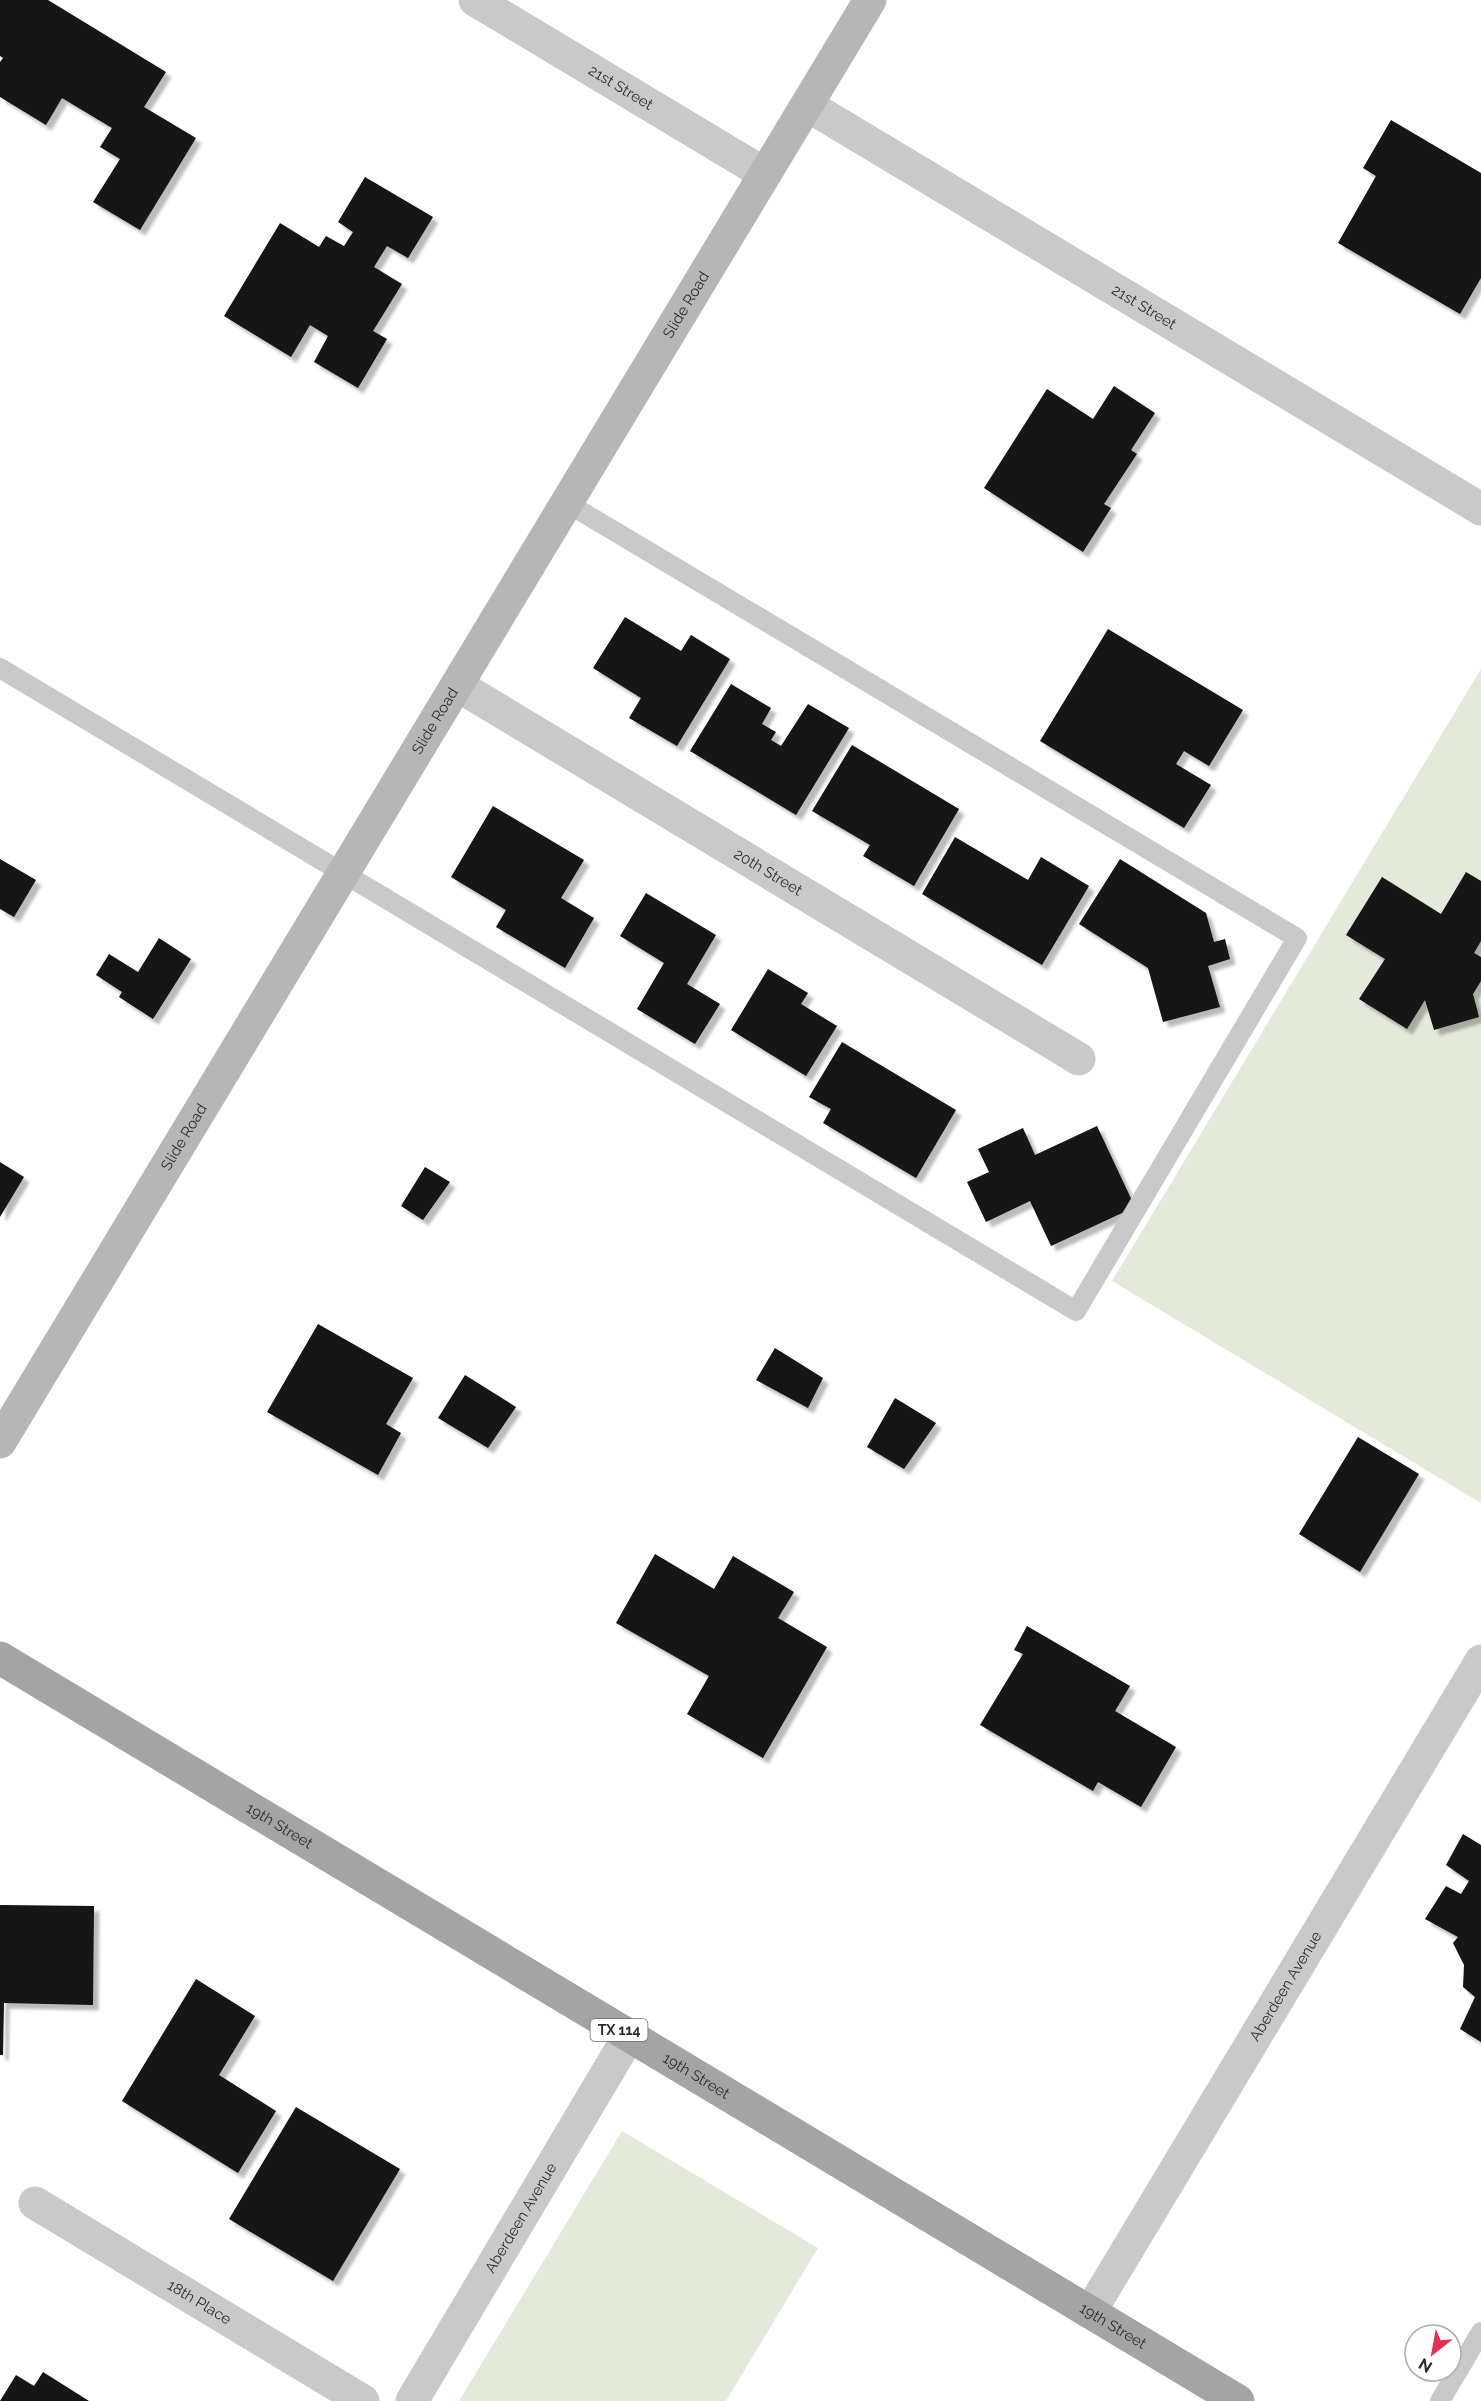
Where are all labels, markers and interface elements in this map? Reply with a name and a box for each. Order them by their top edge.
street label: 21st Street [585,61,656,114]
street label: Slide Road [659,268,713,341]
street label: 21st Street [1109,281,1180,333]
street label: Slide Road [408,685,462,758]
street label: 20th Street [731,845,805,899]
street label: Slide Road [157,1101,211,1174]
street label: 19th Street [243,1799,316,1853]
street label: Aberdeen Avenue [1246,1928,1326,2044]
road number: TX 114 [590,2019,648,2041]
street label: 19th Street [660,2049,733,2103]
street label: Aberdeen Avenue [481,2159,561,2276]
street label: 18th Place [164,2276,235,2329]
street label: 19th Street [1076,2299,1150,2353]
north arrow [1403,2323,1463,2383]
text: N [1415,2354,1436,2377]

